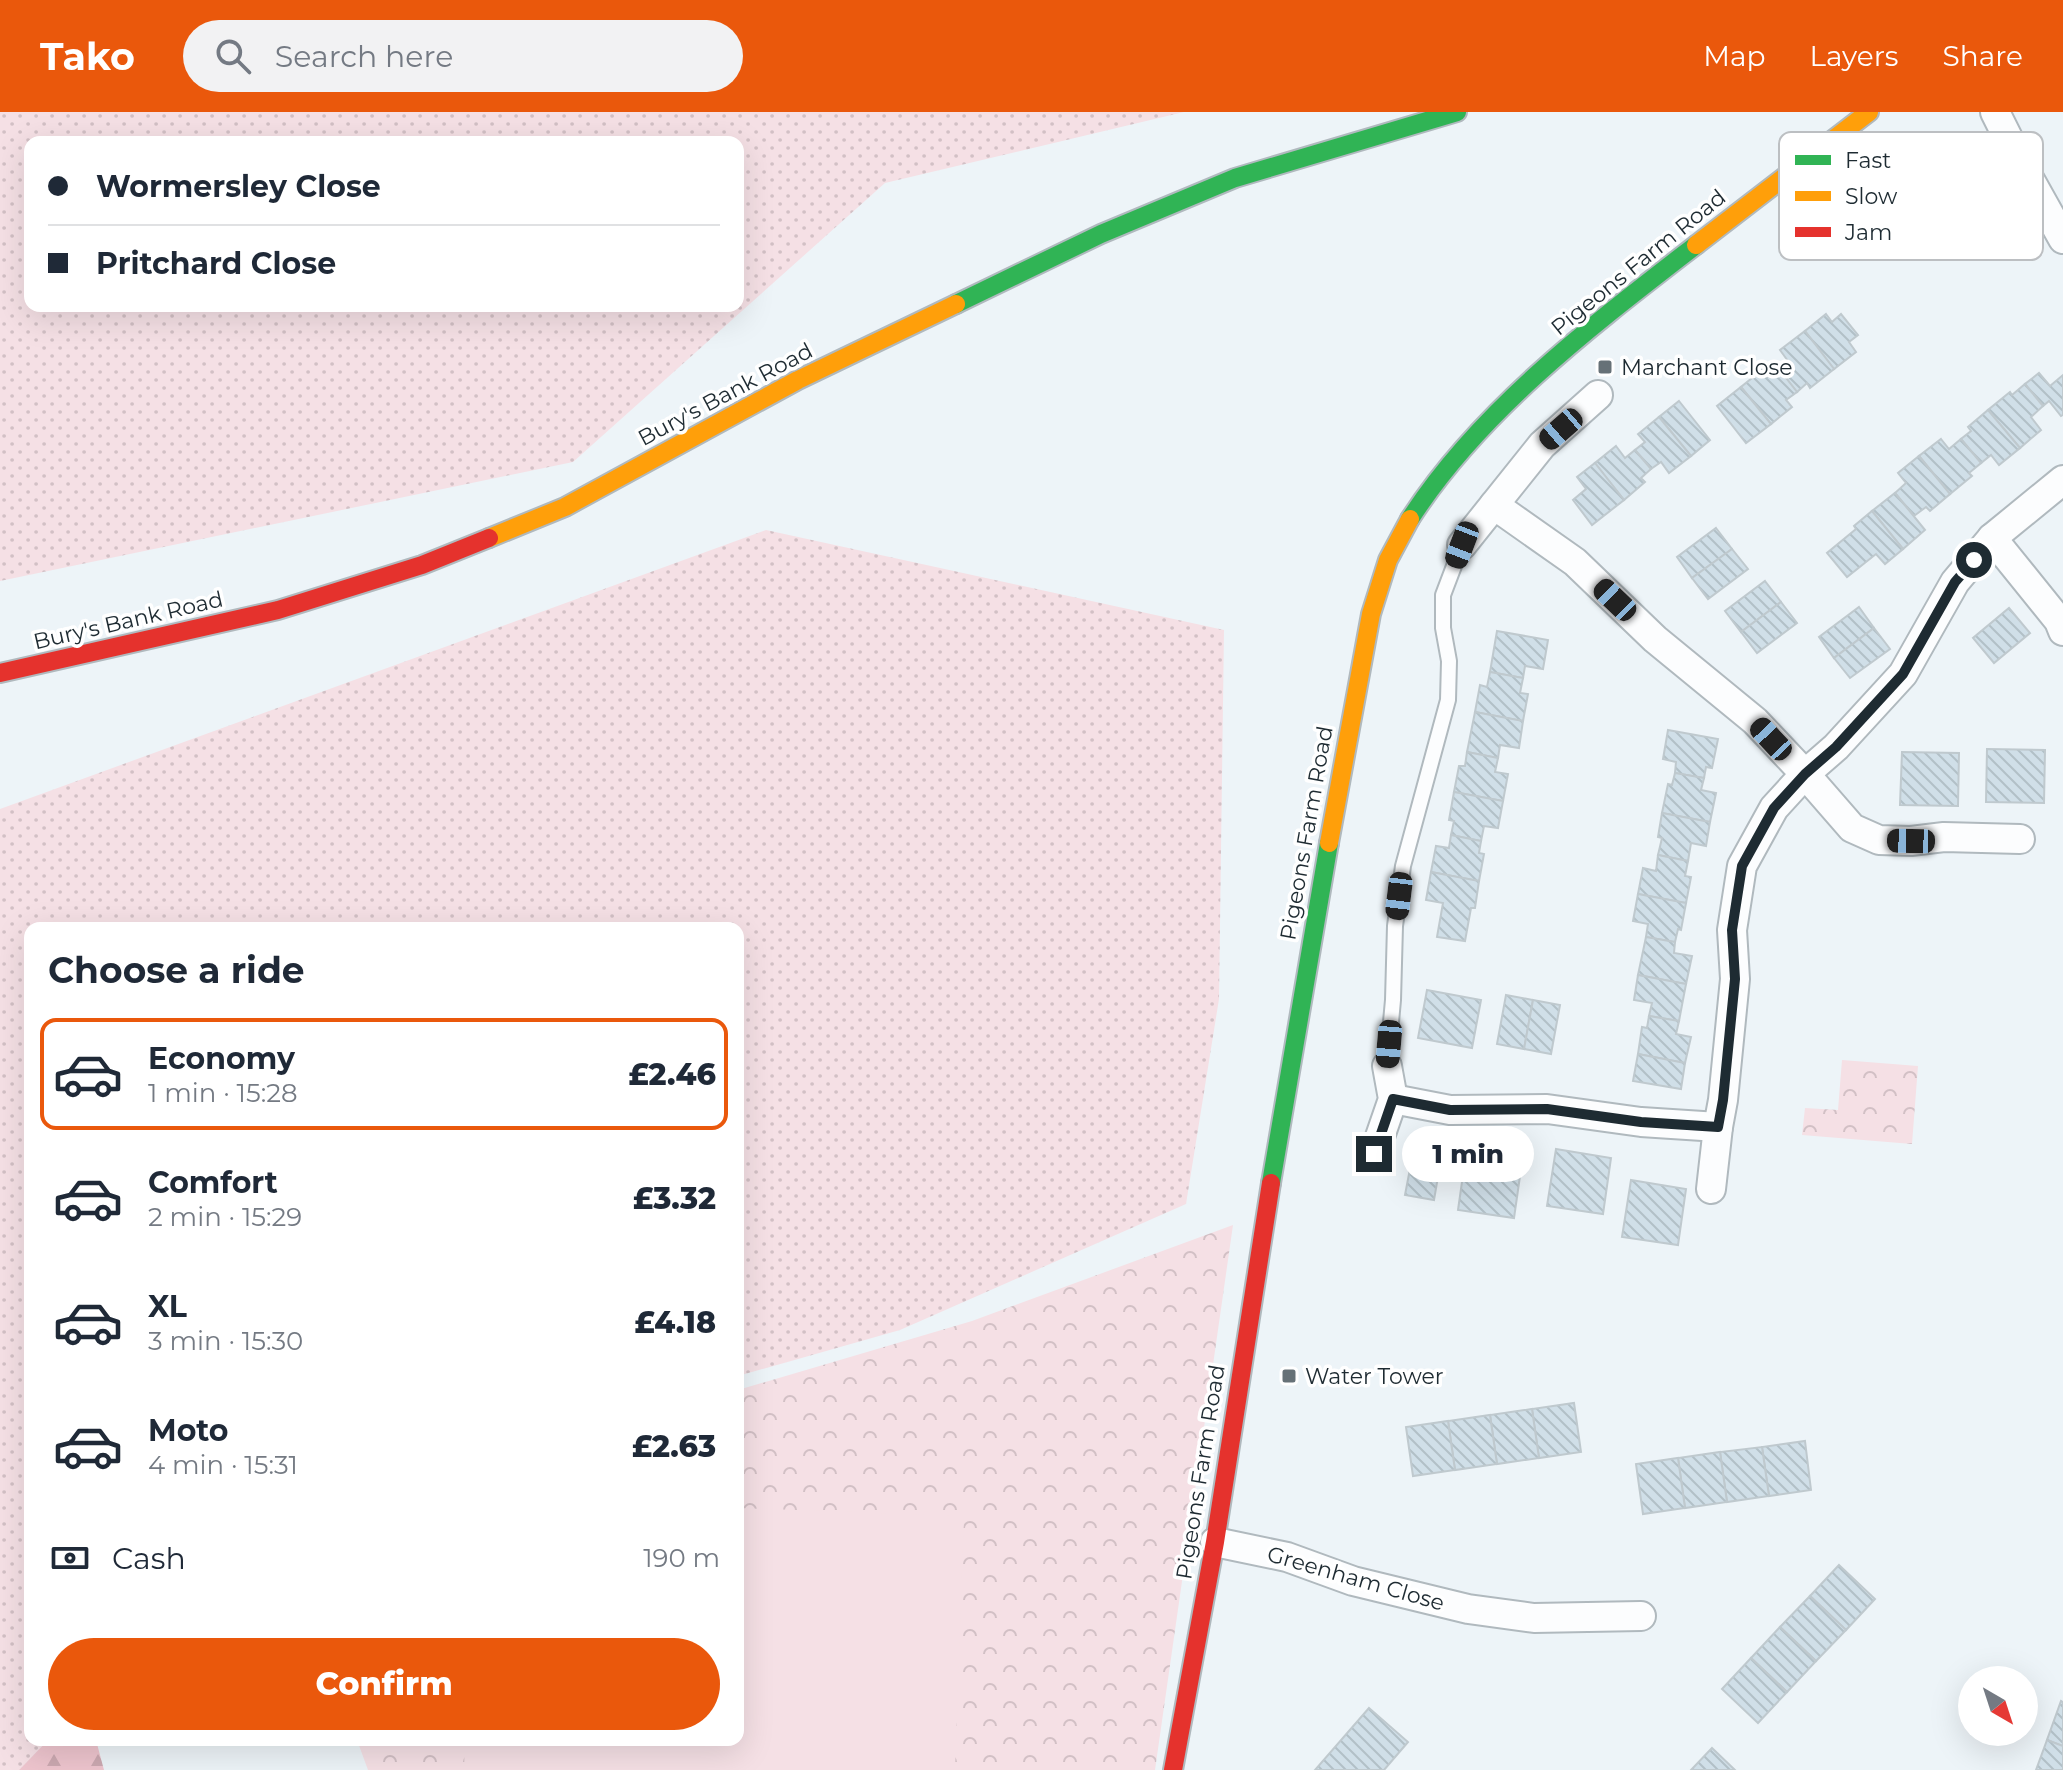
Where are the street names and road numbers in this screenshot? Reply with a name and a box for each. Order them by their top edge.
street label: Pigeons Farm Road [1546,184,1731,341]
street label: Bury's Bank Road [633,337,817,452]
street label: Bury's Bank Road [31,586,226,655]
street label: Pigeons Farm Road [1274,724,1339,942]
street label: Pigeons Farm Road [1170,1363,1231,1581]
street label: Greenham Close [1264,1540,1448,1617]

